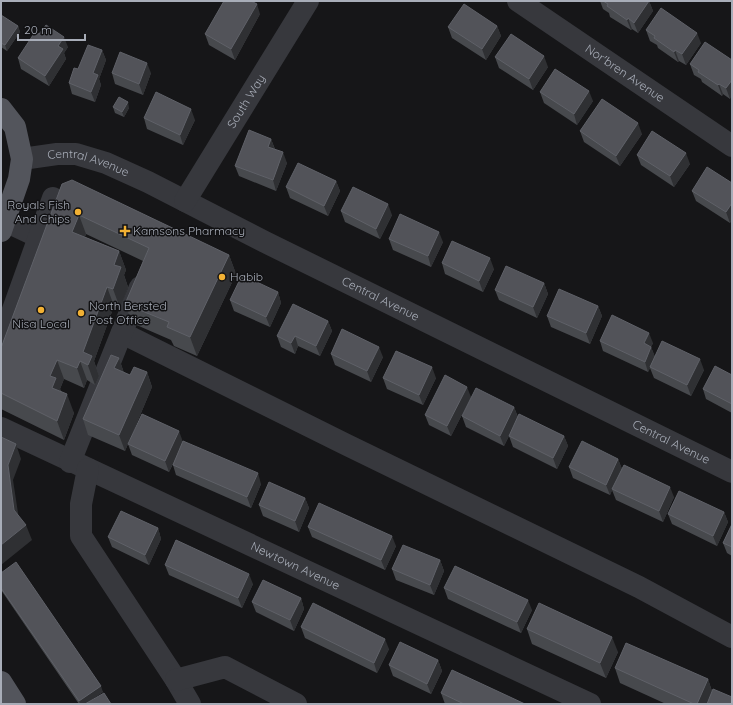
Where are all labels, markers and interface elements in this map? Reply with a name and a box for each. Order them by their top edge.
scale bar [18,16,85,42]
text: 20 m [24,22,52,37]
street label: Nor'bren Avenue [583,41,668,105]
street label: South Way [224,71,268,131]
street label: Central Avenue [46,146,132,180]
place label: Royals Fish And Chips [7,197,70,226]
marker: Royals Fish And Chips [73,207,83,217]
place label: Kamsons Pharmacy [133,223,245,238]
marker: Kamsons Pharmacy [120,226,130,236]
place label: Habib [230,269,263,284]
marker: Habib [217,272,227,282]
street label: Central Avenue [339,273,422,324]
place label: North Bersted Post Office [89,298,167,327]
marker: Nisa Local [36,305,46,315]
marker: North Bersted Post Office [76,308,86,318]
place label: Nisa Local [12,316,70,331]
street label: Central Avenue [630,416,713,467]
street label: Newtown Avenue [249,538,343,593]

